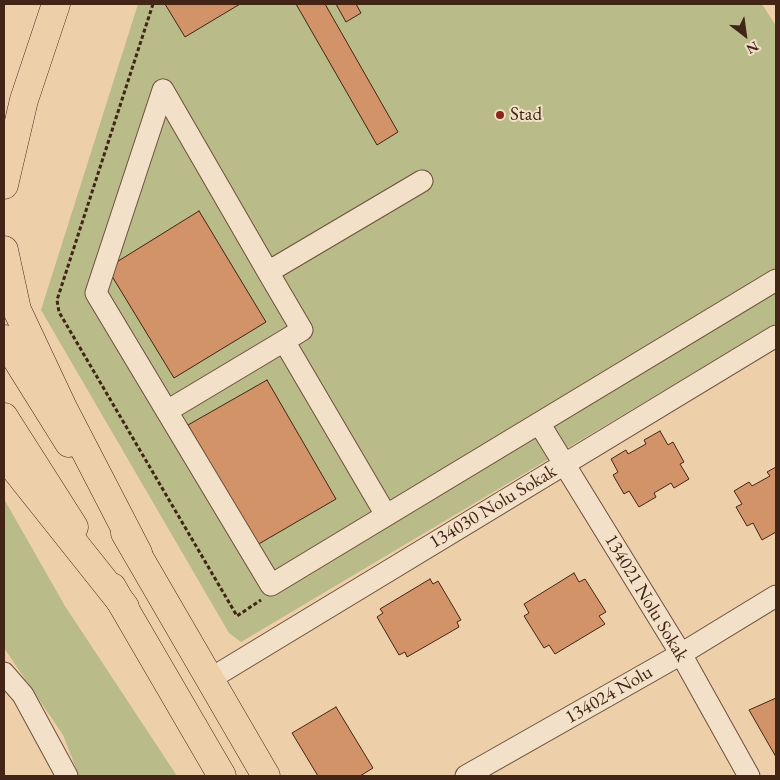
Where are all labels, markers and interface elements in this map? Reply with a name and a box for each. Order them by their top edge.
north arrow [720,10,770,60]
text: N [743,37,762,59]
place label: Stad [510,104,542,126]
marker: Stad [494,109,506,121]
street label: 134030 Nolu Sokak [425,460,561,554]
street label: 134021 Nolu Sokak [599,530,693,666]
street label: 134024 Nolu [561,661,657,729]

